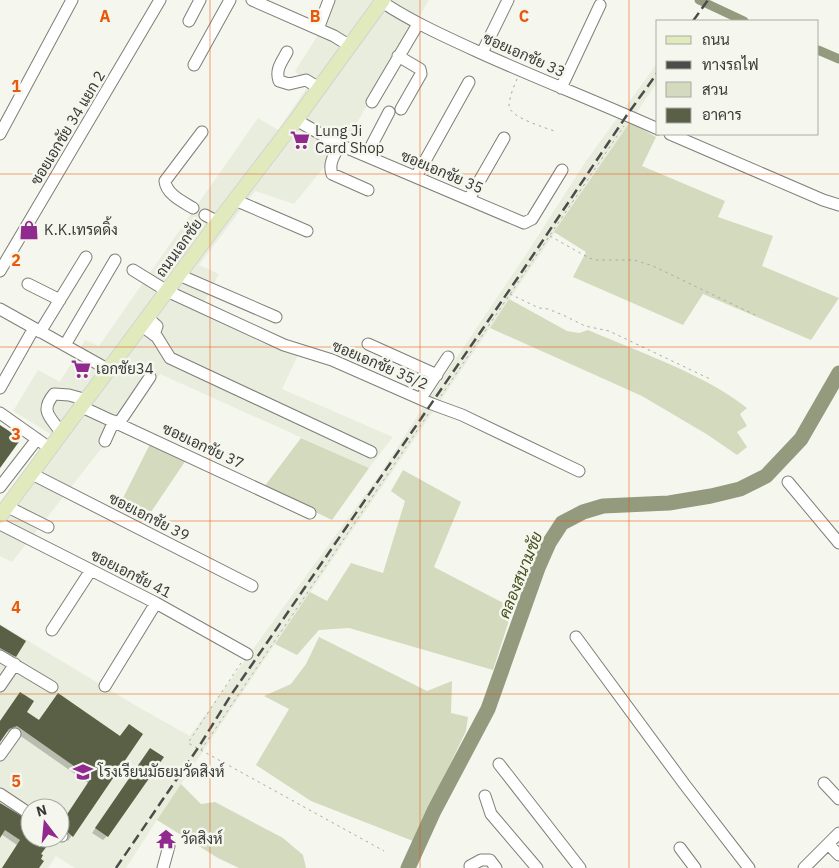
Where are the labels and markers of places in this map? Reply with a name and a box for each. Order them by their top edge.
place label: Lung Ji Card Shop [315,121,384,157]
supermarket icon: Lung Ji Card Shop [289,129,311,151]
place label: K.K.เทรดดิ้ง [44,216,118,239]
shop icon: K.K.เทรดดิ้ง [18,219,40,241]
supermarket icon: เอกชัย34 [70,358,92,380]
place label: เอกชัย34 [96,359,154,378]
school or university icon: โรงเรียนมัธยมวัดสิงห์ [72,761,94,783]
place label: โรงเรียนมัธยมวัดสิงห์ [97,762,225,781]
temple icon: วัดสิงห์ [155,828,177,850]
place label: วัดสิงห์ [181,829,223,848]

